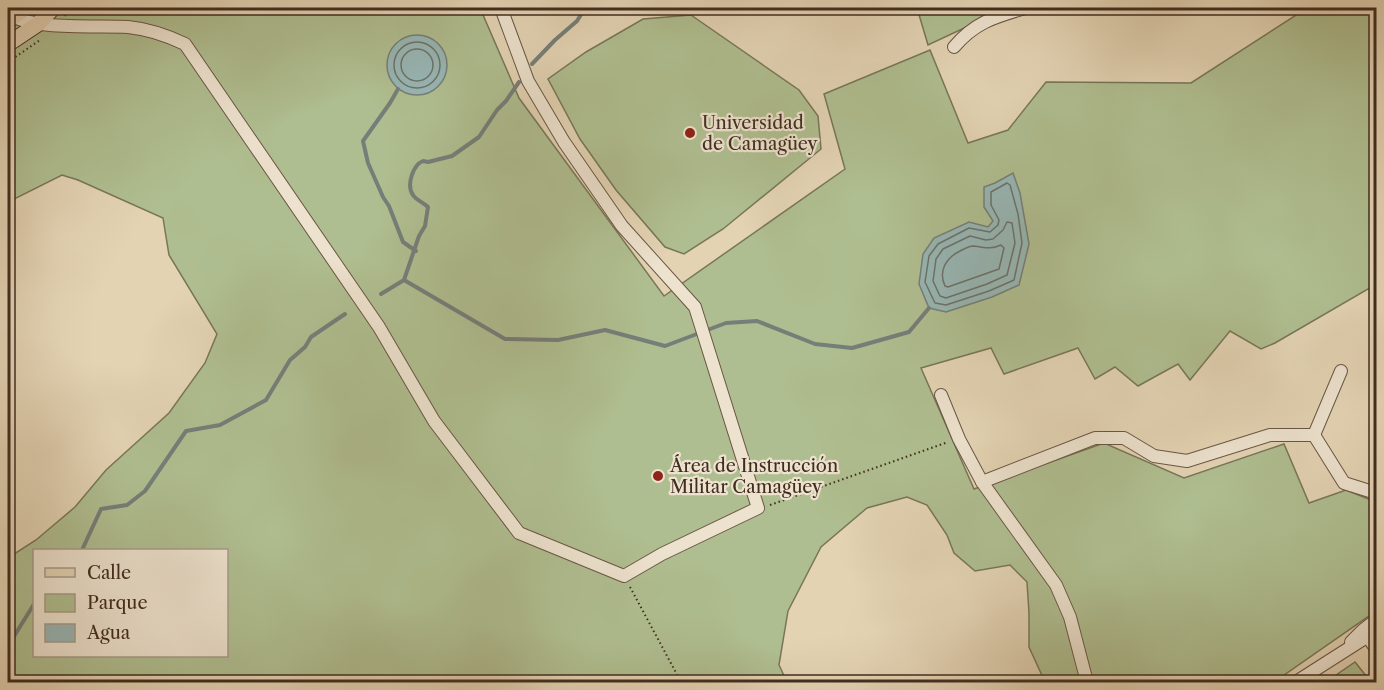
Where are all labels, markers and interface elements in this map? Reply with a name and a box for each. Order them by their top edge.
place label: Universidad de Camagüey [702,112,818,155]
marker: Universidad de Camagüey [683,126,697,140]
place label: Área de Instrucción Militar Camagüey [669,454,838,498]
marker: Área de Instrucción Militar Camagüey [651,469,665,483]
legend [33,549,228,657]
text: Calle [87,562,131,584]
text: Parque [87,592,148,614]
text: Agua [86,622,131,644]

